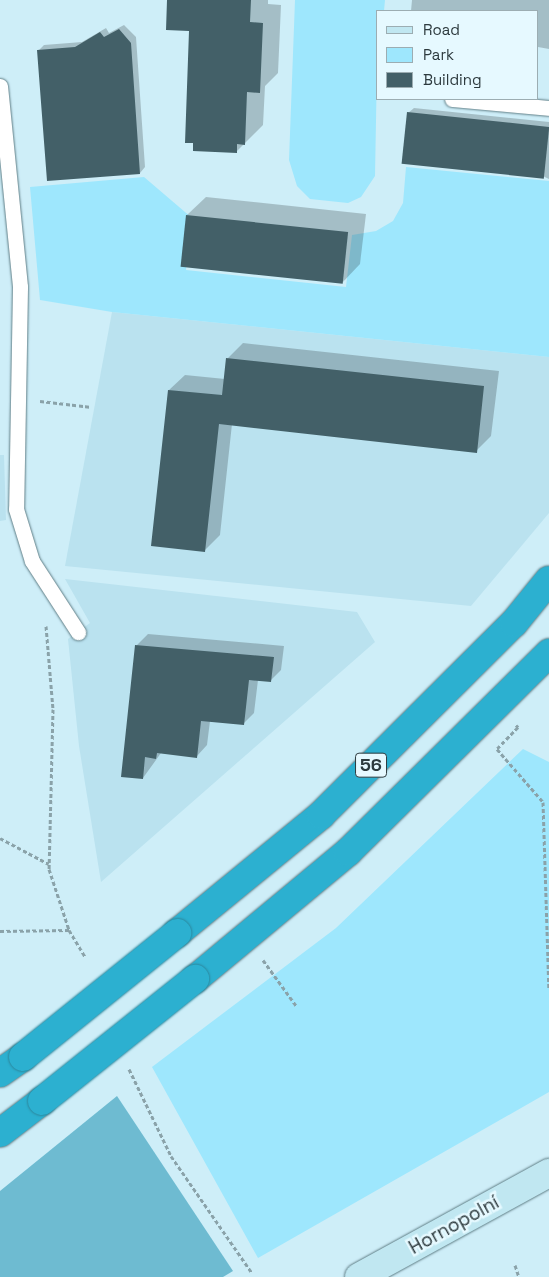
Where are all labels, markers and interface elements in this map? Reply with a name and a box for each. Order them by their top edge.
legend [376,10,539,100]
text: Road [423,20,460,39]
text: Park [423,45,454,64]
text: Building [423,70,482,89]
road number: 56 [355,750,387,780]
street label: Hornopolní [405,1191,503,1259]

